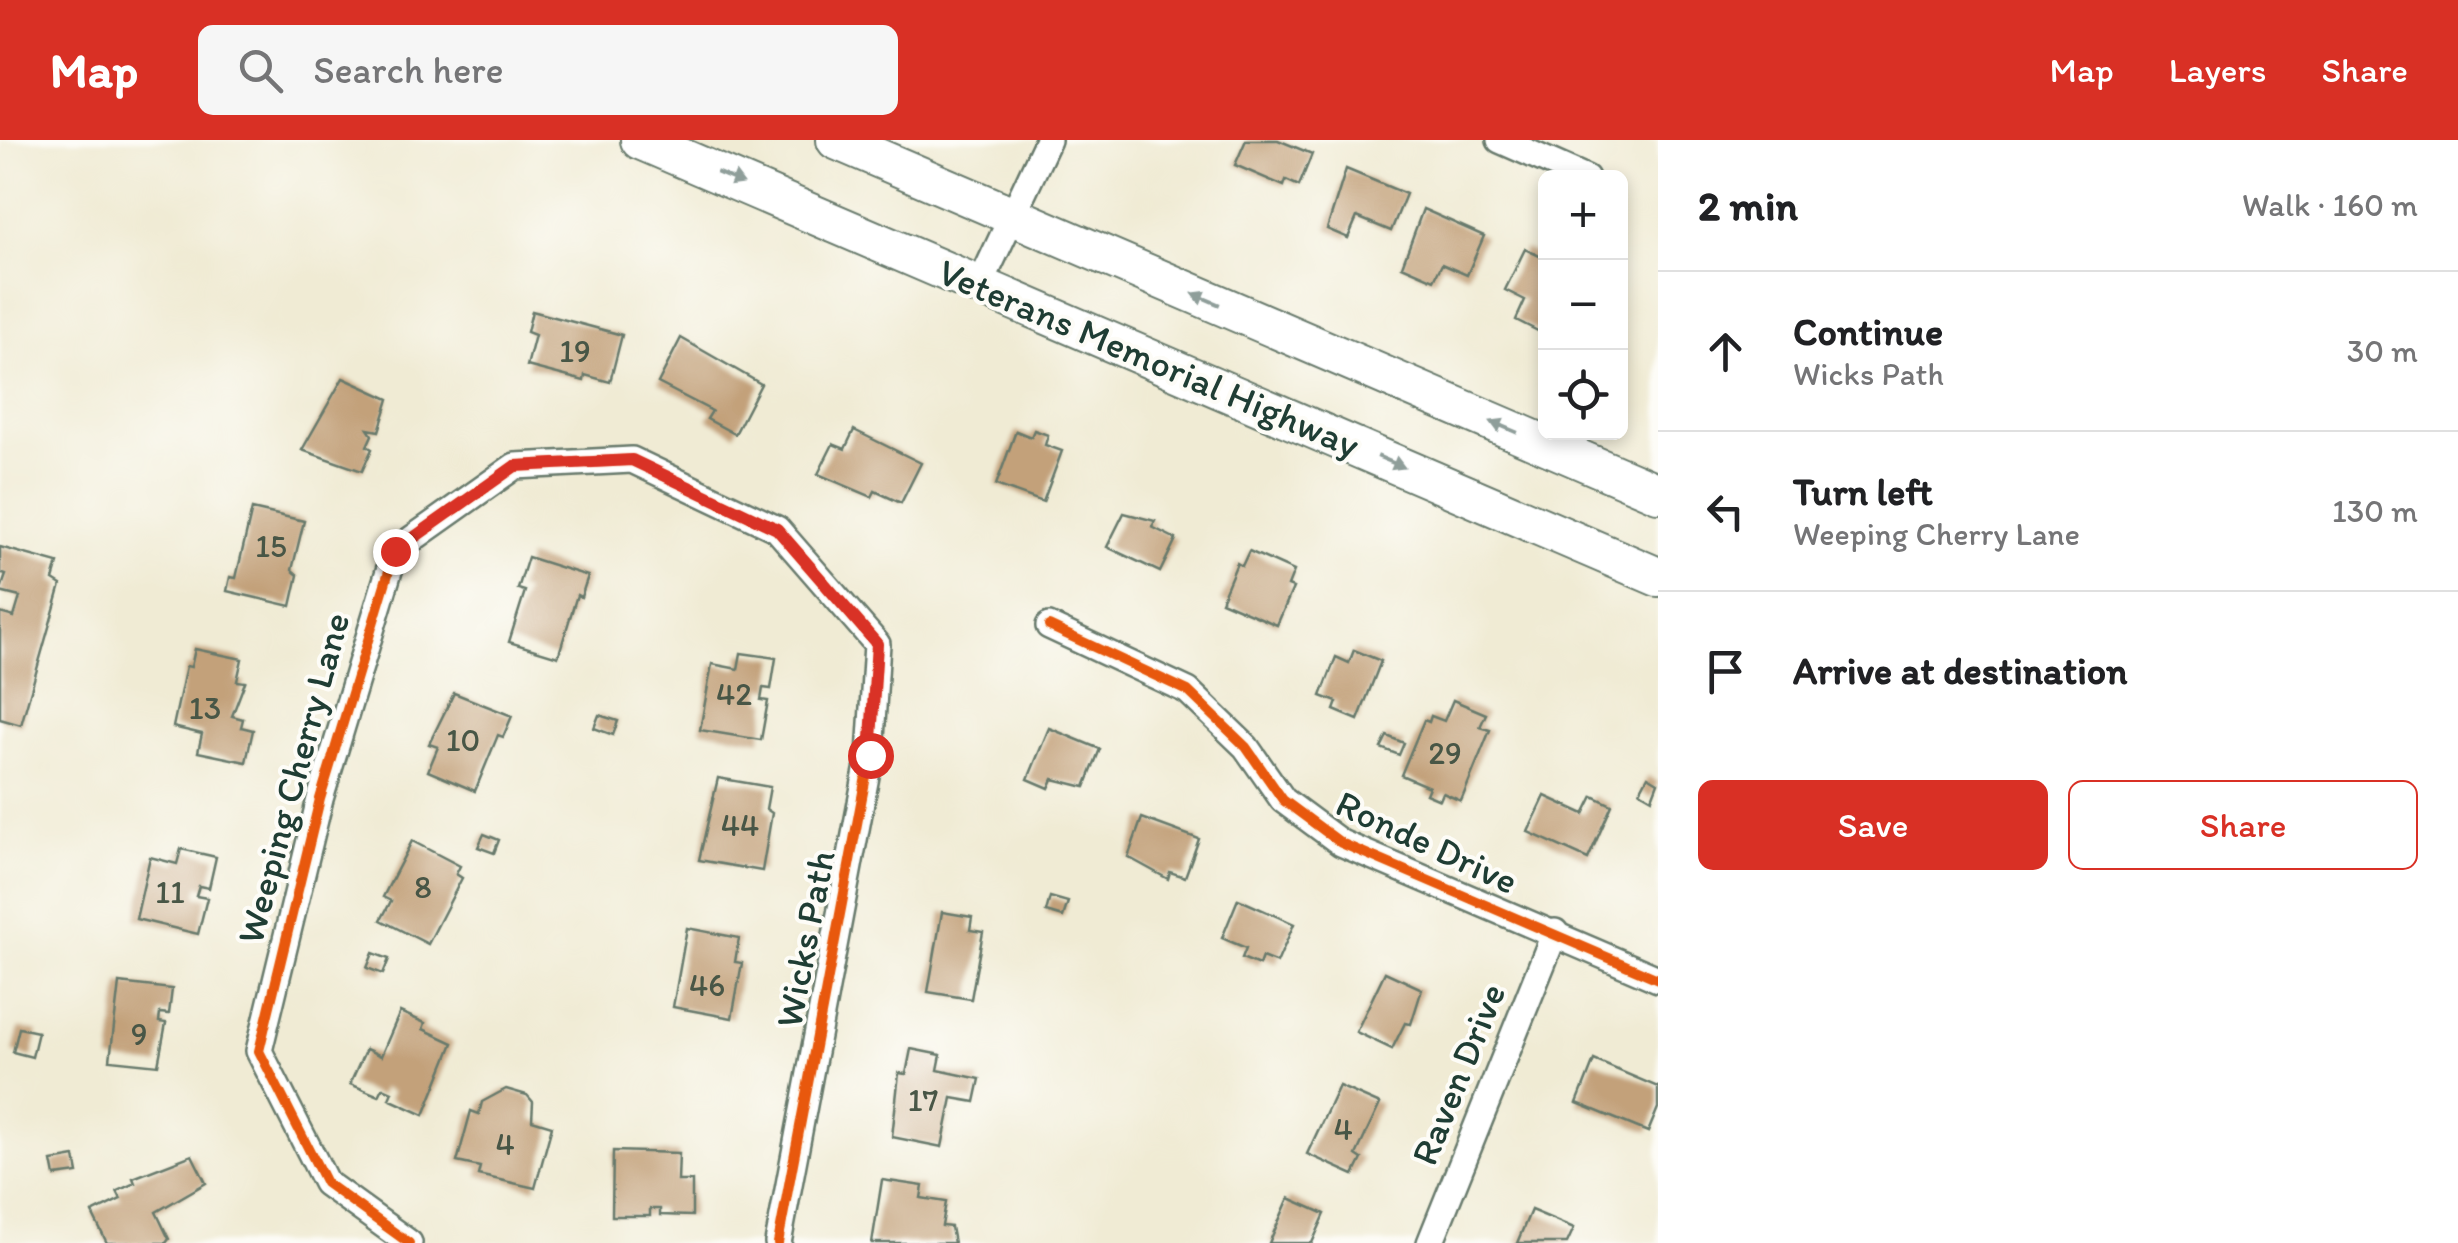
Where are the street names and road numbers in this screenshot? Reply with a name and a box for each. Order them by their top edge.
street label: Veterans Memorial Highway [931,248,1367,468]
street label: Weeping Cherry Lane [227,608,359,948]
street label: Ronde Drive [1329,780,1525,904]
street label: Wicks Path [765,847,845,1031]
street label: Raven Drive [1401,977,1515,1171]

